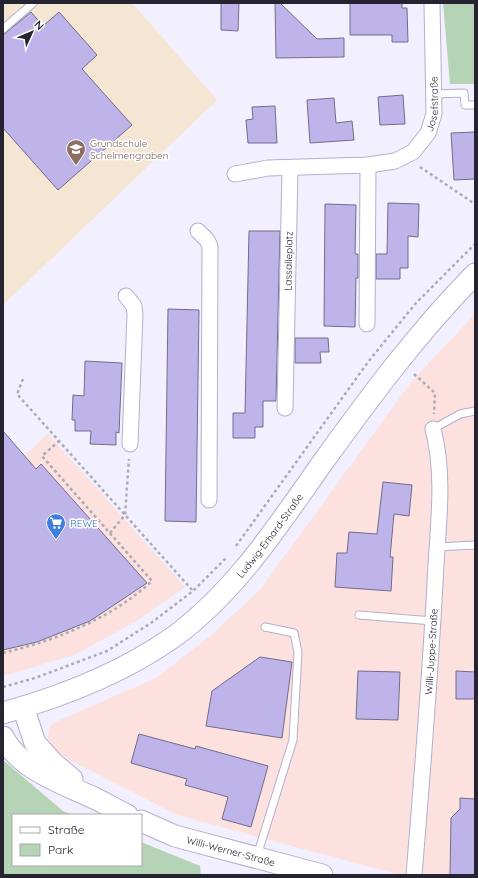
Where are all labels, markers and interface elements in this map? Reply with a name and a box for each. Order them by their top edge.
north arrow [12,12,52,52]
text: N [31,17,47,33]
street label: Josefstraße [423,76,441,133]
place label: Grundschule Schelmengraben [90,137,169,162]
school or university icon: Grundschule Schelmengraben [65,138,87,166]
street label: Lassalleplatz [281,231,296,291]
street label: Ludwig-Erhard-Straße [234,491,306,581]
supermarket icon: REWE [45,512,67,540]
place label: REWE [70,517,98,530]
street label: Willi-Juppe-Straße [422,608,441,695]
legend [12,814,142,866]
text: Straße [48,822,85,837]
street label: Willi-Werner-Straße [185,833,277,869]
text: Park [48,842,73,857]

